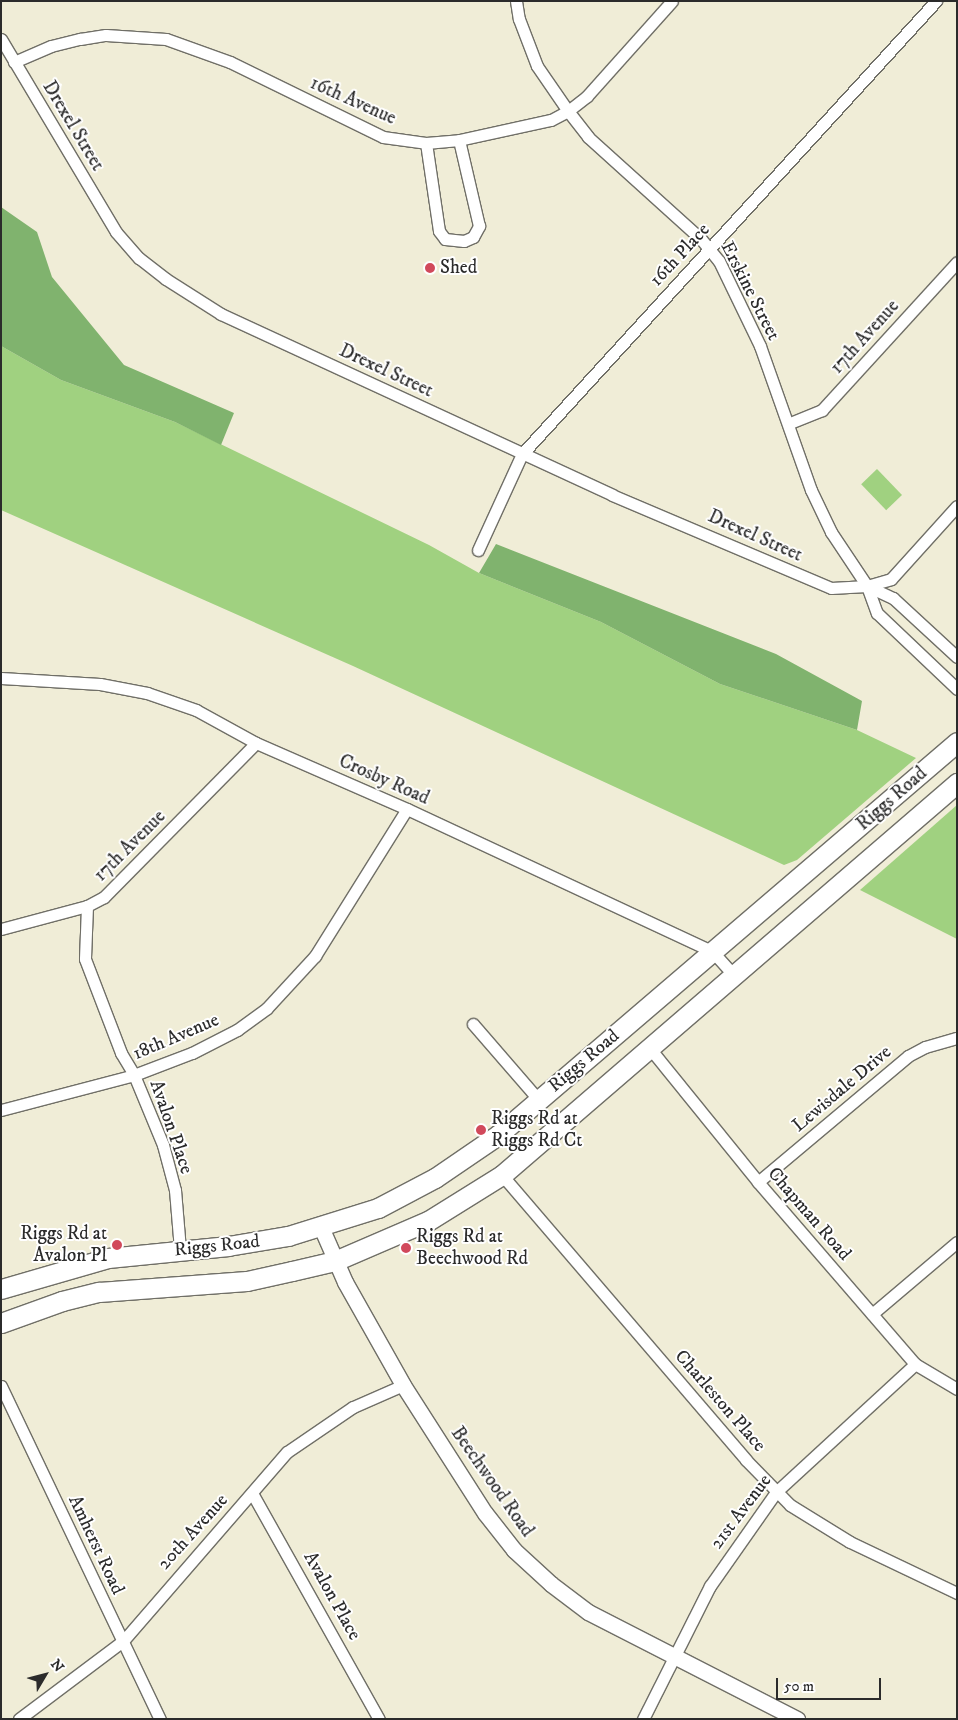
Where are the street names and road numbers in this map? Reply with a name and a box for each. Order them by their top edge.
street label: 16th Avenue [306,72,400,130]
street label: Drexel Street [37,77,109,175]
street label: 16th Place [645,219,715,291]
street label: Erskine Street [715,238,785,344]
street label: 17th Avenue [826,295,904,379]
street label: Drexel Street [335,339,437,403]
street label: Drexel Street [704,505,806,567]
street label: Crosby Road [335,750,433,810]
street label: Riggs Road [852,762,932,836]
street label: 17th Avenue [89,805,171,887]
street label: 18th Avenue [129,1009,223,1065]
street label: Riggs Road [544,1025,624,1097]
street label: Lewisdale Drive [788,1041,896,1137]
street label: Avalon Place [144,1077,198,1177]
street label: Chapman Road [762,1163,856,1265]
street label: Riggs Road [173,1230,261,1262]
street label: Charleston Place [670,1345,770,1457]
street label: Beechwood Road [446,1423,538,1541]
street label: 21st Avenue [706,1470,776,1554]
street label: 20th Avenue [153,1489,233,1575]
street label: Amherst Road [63,1492,129,1598]
street label: Avalon Place [298,1548,366,1644]

